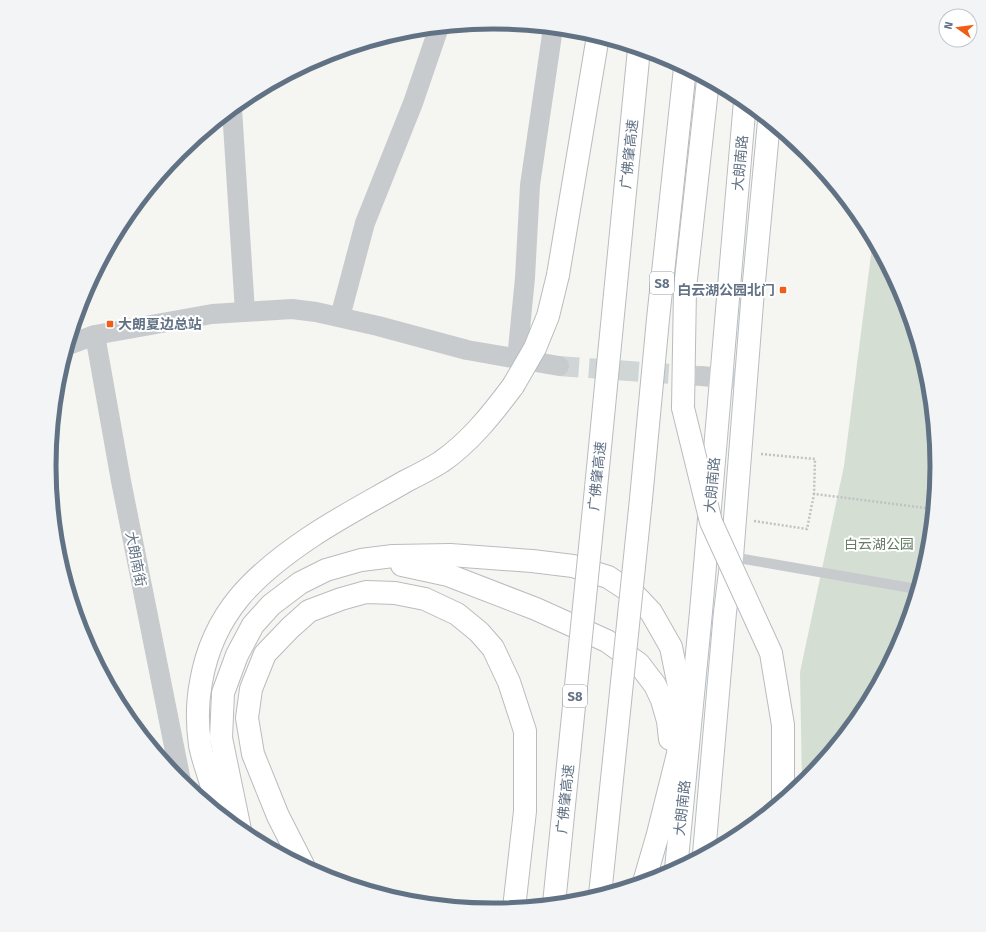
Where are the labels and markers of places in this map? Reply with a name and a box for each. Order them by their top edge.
place label: 白云湖公园北门 [677,282,775,299]
marker: 白云湖公园北门 [778,285,788,295]
place label: 大朗夏边总站 [118,316,202,333]
marker: 大朗夏边总站 [105,319,115,329]

